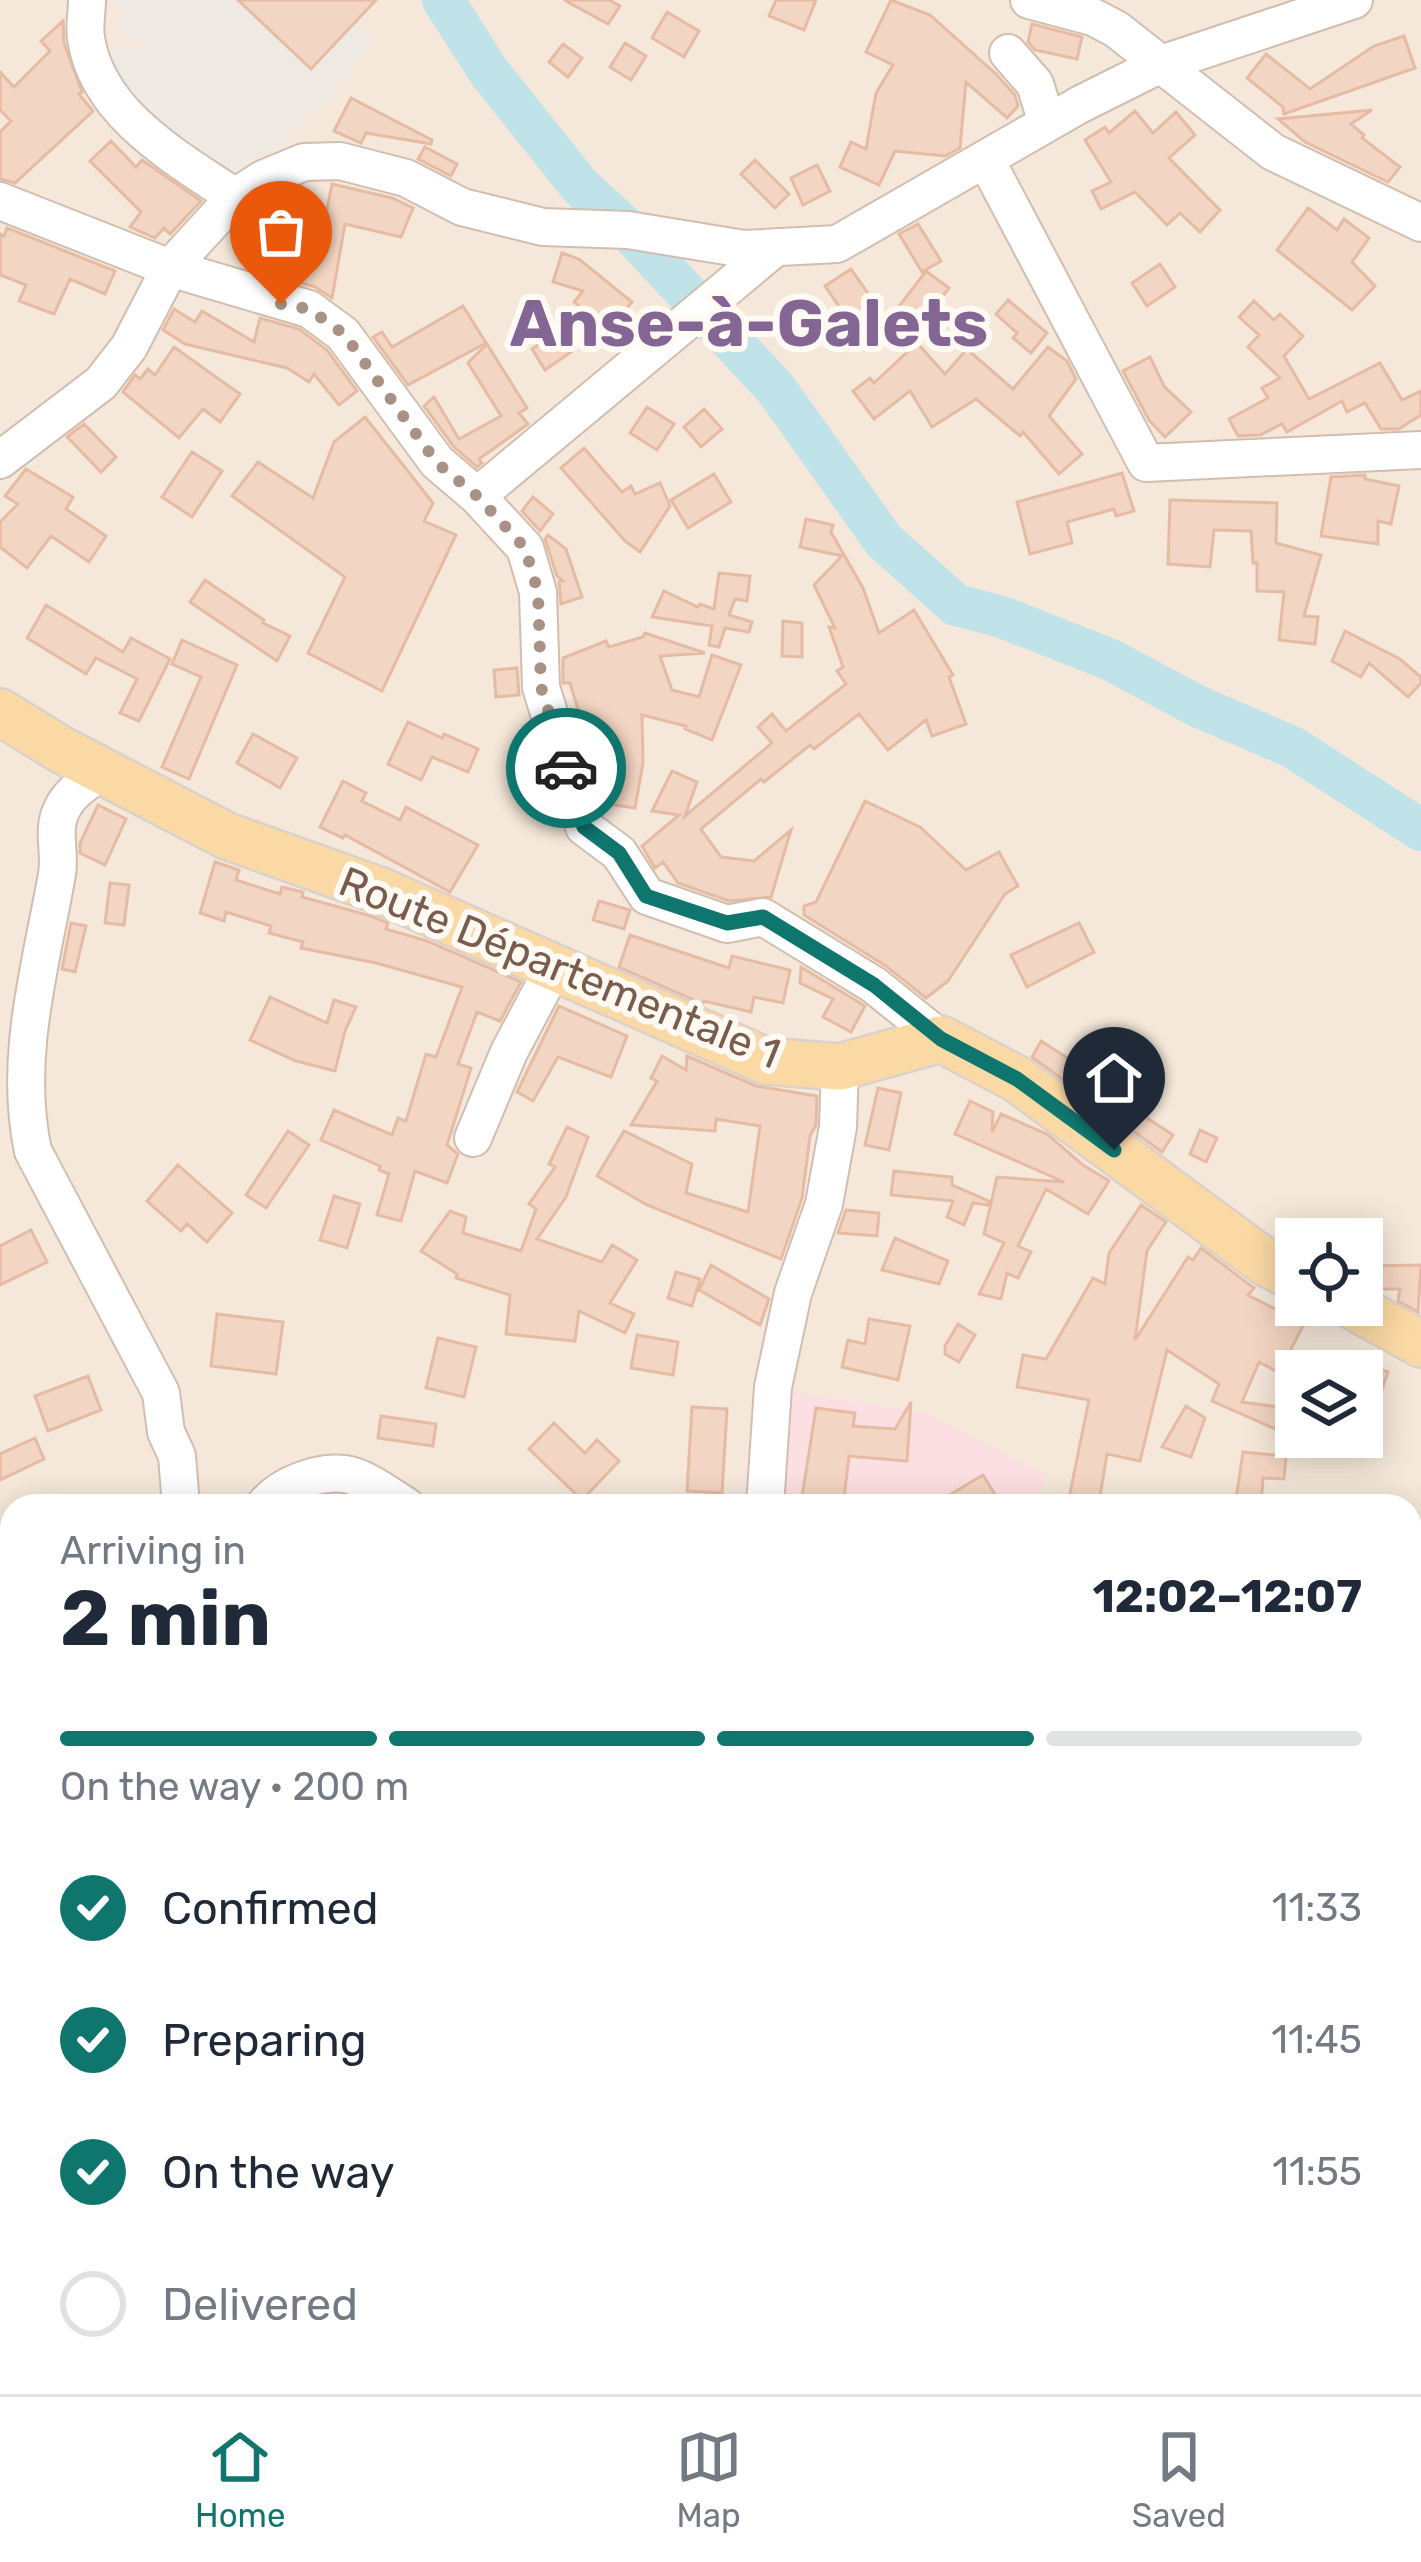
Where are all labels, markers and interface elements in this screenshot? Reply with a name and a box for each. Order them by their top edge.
pin [230,181,332,304]
icon: bag [248,199,314,265]
district label: Anse-à-Galets [510,284,988,363]
courier [506,708,626,828]
icon: car [533,735,599,801]
street label: Route Départementale 1 [332,857,787,1079]
pin [1063,1027,1165,1150]
icon: home [1081,1045,1147,1111]
map controls [1275,1218,1383,1458]
button: locate [1275,1218,1383,1326]
button: layers [1275,1350,1383,1458]
text: Arriving in [60,1528,246,1574]
text: 12:02–12:07 [1092,1570,1362,1623]
text: 2 min [60,1572,271,1665]
text: On the way · 200 m [60,1764,409,1810]
icon: check [60,1875,126,1941]
text: Confirmed [162,1882,379,1935]
text: 11:33 [1272,1885,1362,1931]
icon: check [60,2007,126,2073]
text: Preparing [162,2014,367,2067]
text: 11:45 [1271,2017,1362,2063]
icon: check [60,2139,126,2205]
text: On the way [162,2146,395,2199]
text: 11:55 [1272,2149,1362,2195]
text: Delivered [162,2278,358,2331]
tab: Home [195,2424,285,2535]
tab: Map [676,2424,742,2535]
tab: Saved [1132,2424,1226,2535]

